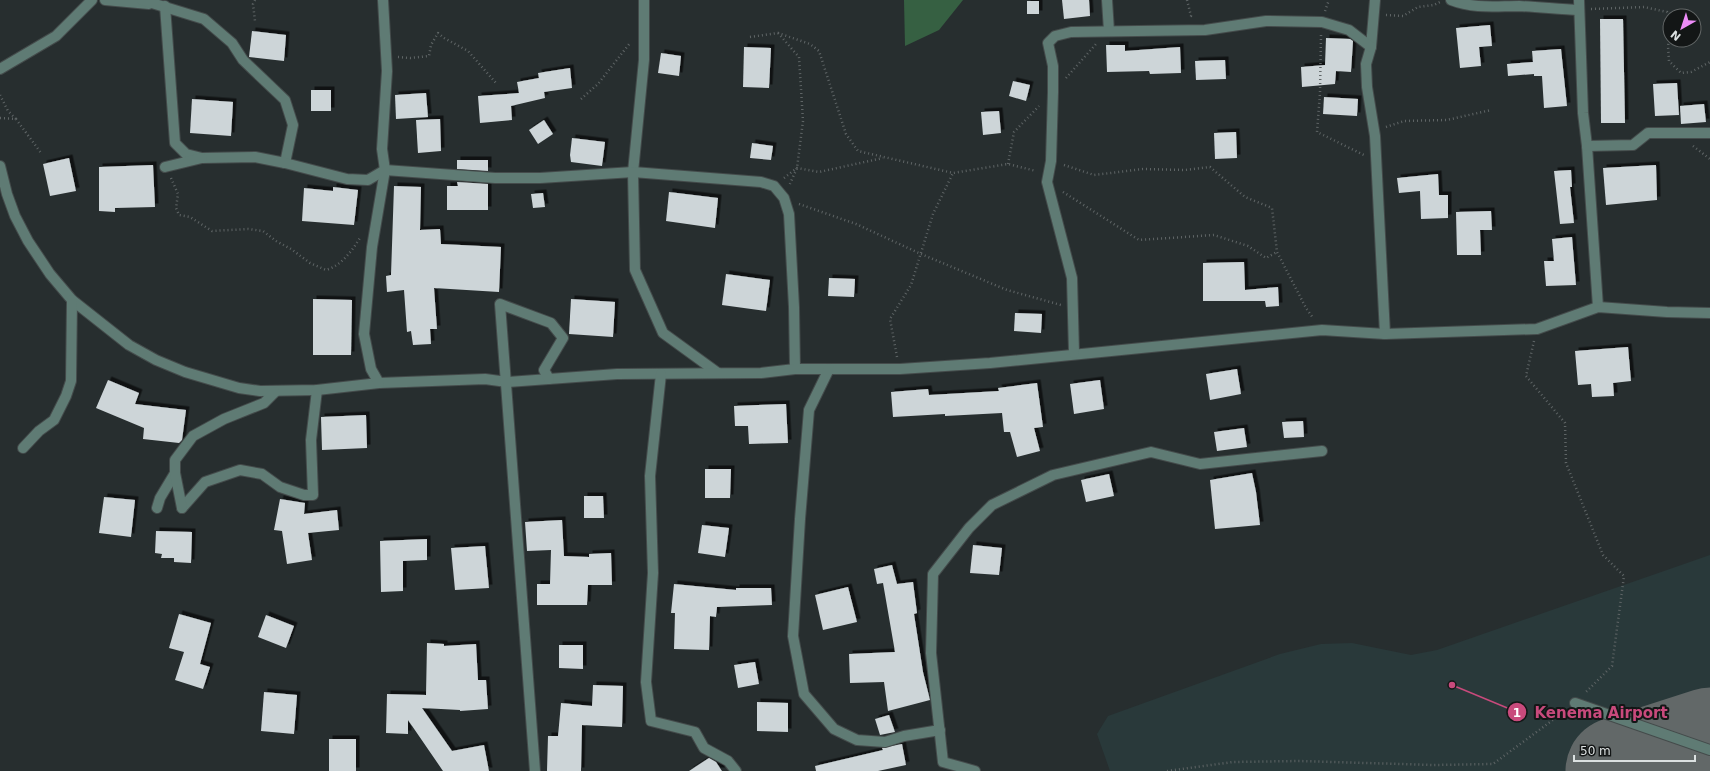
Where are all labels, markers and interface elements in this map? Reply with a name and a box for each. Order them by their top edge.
north arrow [1662,8,1702,48]
text: N [1668,27,1684,43]
callout: Kenema Airport [1507,699,1676,726]
text: Kenema Airport [1534,704,1668,722]
text: 1 [1513,706,1521,720]
scale bar [1574,737,1695,763]
text: 50 m [1580,744,1611,758]

